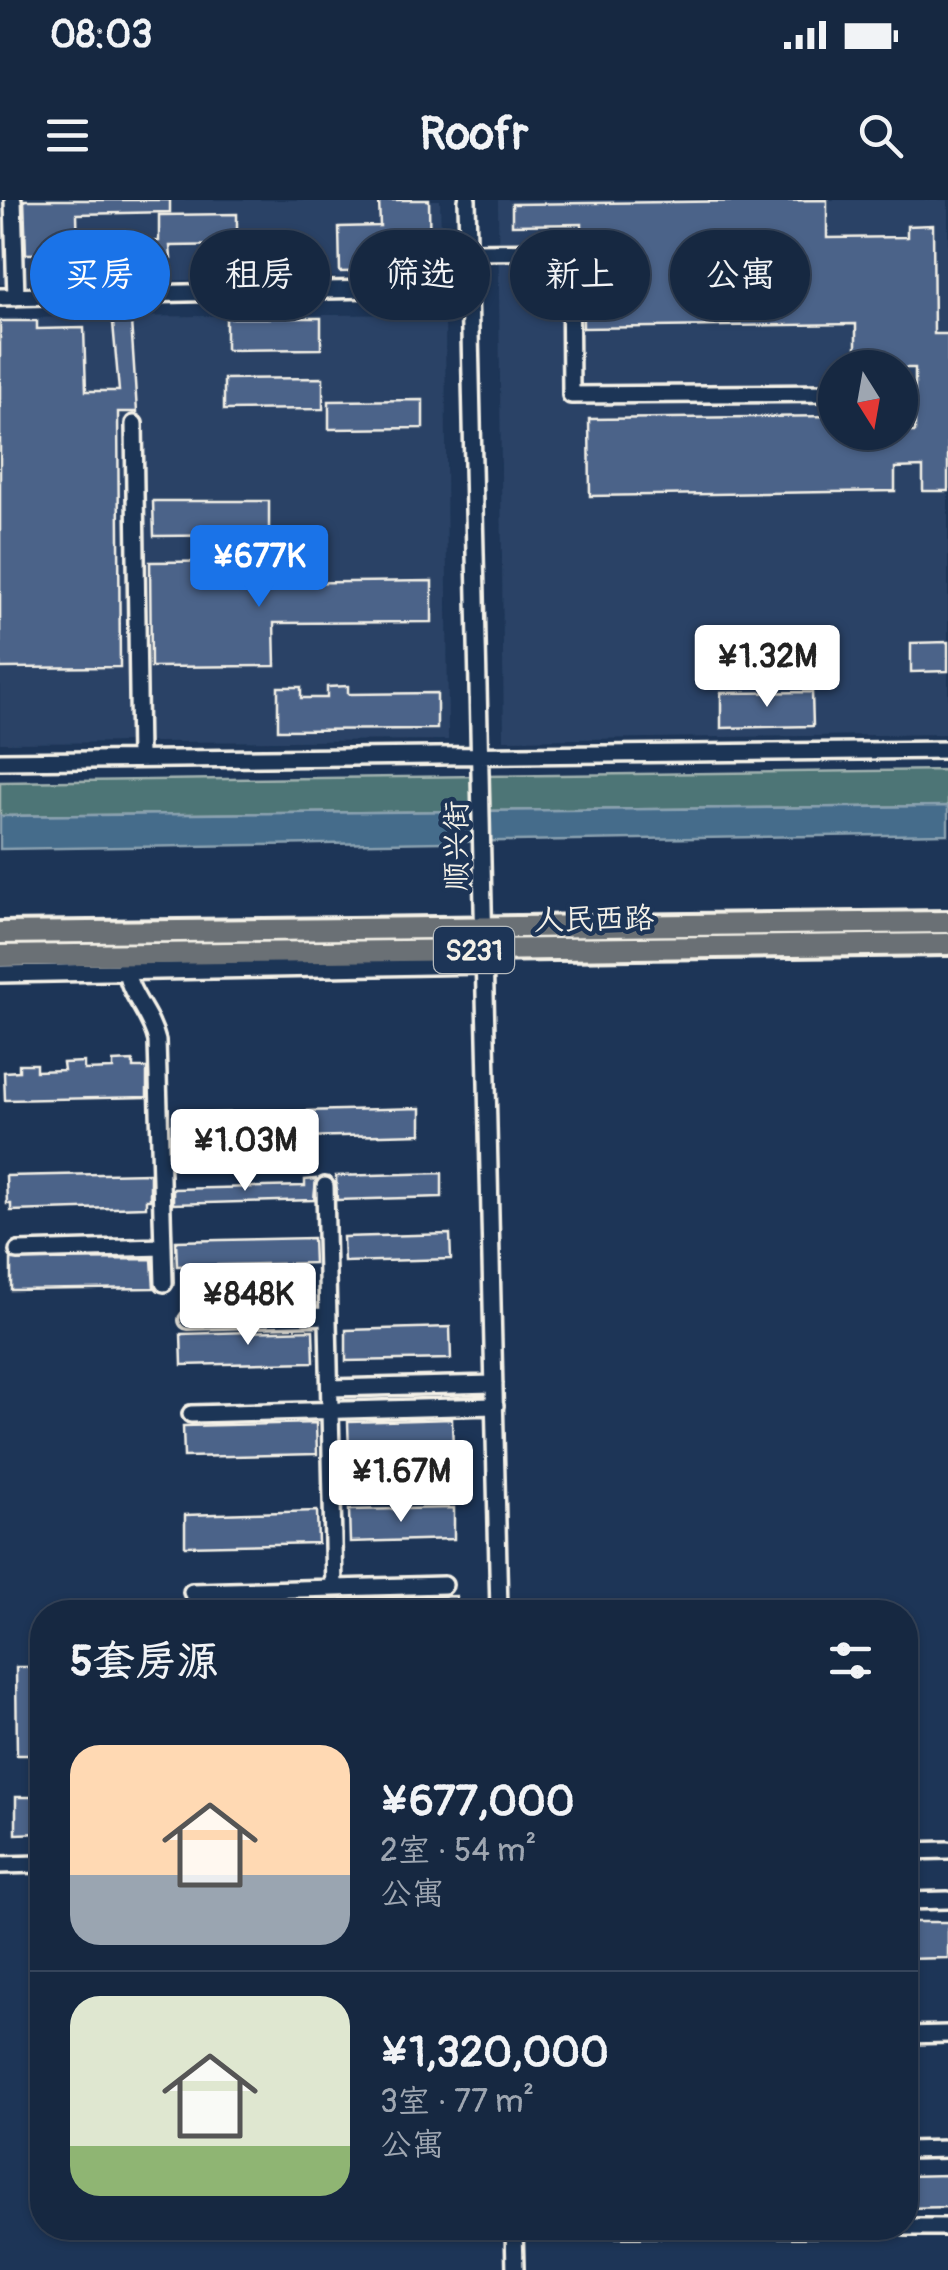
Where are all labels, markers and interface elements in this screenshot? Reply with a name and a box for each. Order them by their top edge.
text: 08:03 [50,11,152,59]
text: Roofr [420,107,528,163]
icon: menu [40,108,95,163]
icon: search [853,108,908,163]
chip: 买房 [30,230,170,320]
chip: 租房 [190,230,330,320]
chip: 筛选 [350,230,490,320]
chip: 新上 [510,230,650,320]
chip: 公寓 [670,230,810,320]
north arrow [818,350,918,450]
map controls [818,350,918,450]
pin: ¥677K [189,525,329,610]
text: ¥677K [212,537,306,577]
pin: ¥1.32M [686,625,848,710]
text: ¥1.32M [717,637,817,677]
street label: 顺兴街 [438,801,475,891]
street label: 人民西路 [534,900,654,939]
road number: S231 [434,927,514,973]
pin: ¥1.03M [164,1109,326,1194]
text: ¥1.03M [193,1121,297,1161]
pin: ¥848K [178,1263,318,1348]
text: ¥848K [202,1275,294,1315]
pin: ¥1.67M [320,1440,482,1525]
text: ¥1.67M [351,1452,451,1492]
icon: filters [823,1633,878,1688]
text: 5套房源 [70,1636,219,1688]
text: ¥677,000 [380,1776,574,1828]
icon: home [150,1785,270,1905]
text: 2室 · 54 m² [380,1831,536,1871]
text: 公寓 [380,1874,444,1914]
text: ¥1,320,000 [380,2027,609,2079]
icon: home [150,2036,270,2156]
text: 3室 · 77 m² [380,2082,534,2122]
text: 公寓 [380,2125,444,2165]

